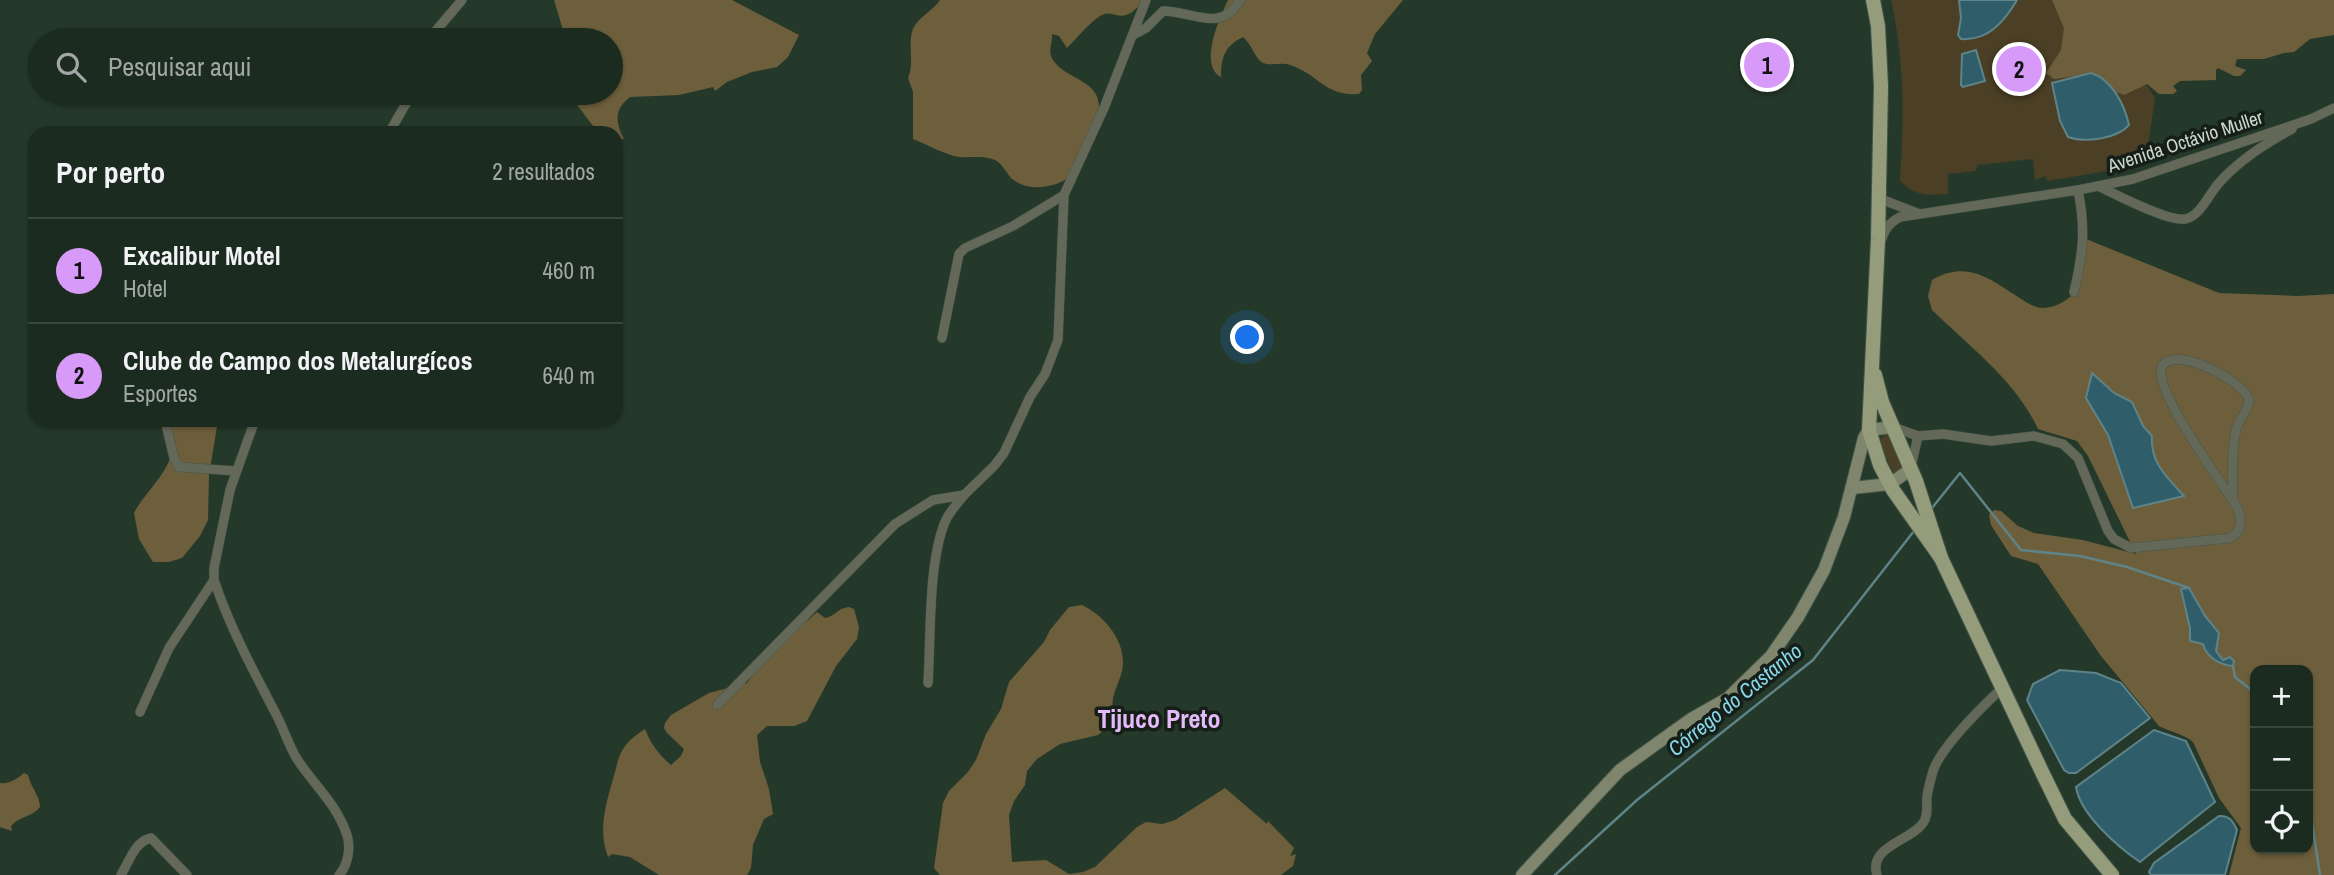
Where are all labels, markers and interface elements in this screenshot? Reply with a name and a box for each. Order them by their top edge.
search box [28,28,623,105]
pin: 1 [1744,39,1790,91]
pin: 2 [1996,43,2042,95]
icon: search [52,48,90,86]
text: Pesquisar aqui [108,49,251,84]
street label: Avenida Octávio Muller [2103,103,2267,179]
text: Por perto [56,152,165,192]
text: 2 resultados [492,156,595,187]
text: Excalibur Motel [123,238,281,273]
text: 1 [74,255,84,286]
text: 460 m [543,255,595,286]
text: Hotel [123,273,167,304]
your location [1230,320,1264,354]
text: Clube de Campo dos Metalurgícos [123,343,473,378]
text: 2 [74,360,84,391]
text: 640 m [543,360,595,391]
text: Esportes [123,378,197,409]
water label: Córrego do Castanho [1662,637,1808,763]
map controls [2250,665,2313,854]
button: + [2250,665,2313,728]
district label: Tijuco Preto [1098,701,1220,736]
button: − [2250,728,2313,791]
button: locate [2250,791,2313,854]

